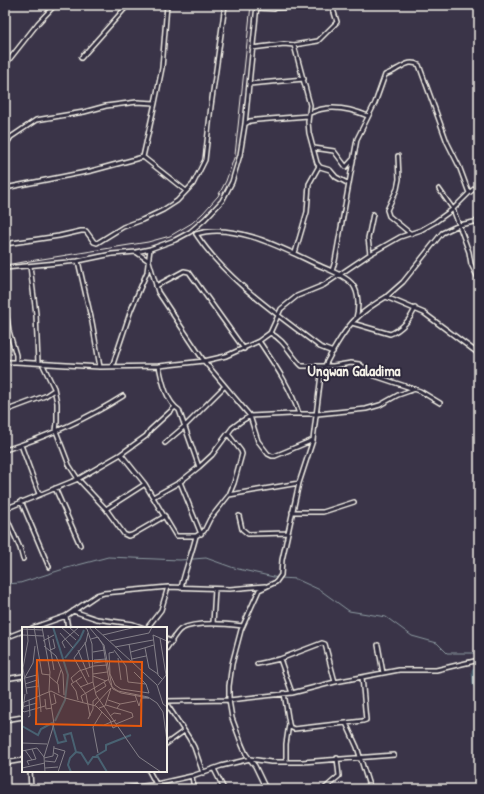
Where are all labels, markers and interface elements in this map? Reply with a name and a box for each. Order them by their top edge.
district label: Ungwan Galadima [307,360,401,382]
inset map [22,627,167,772]

